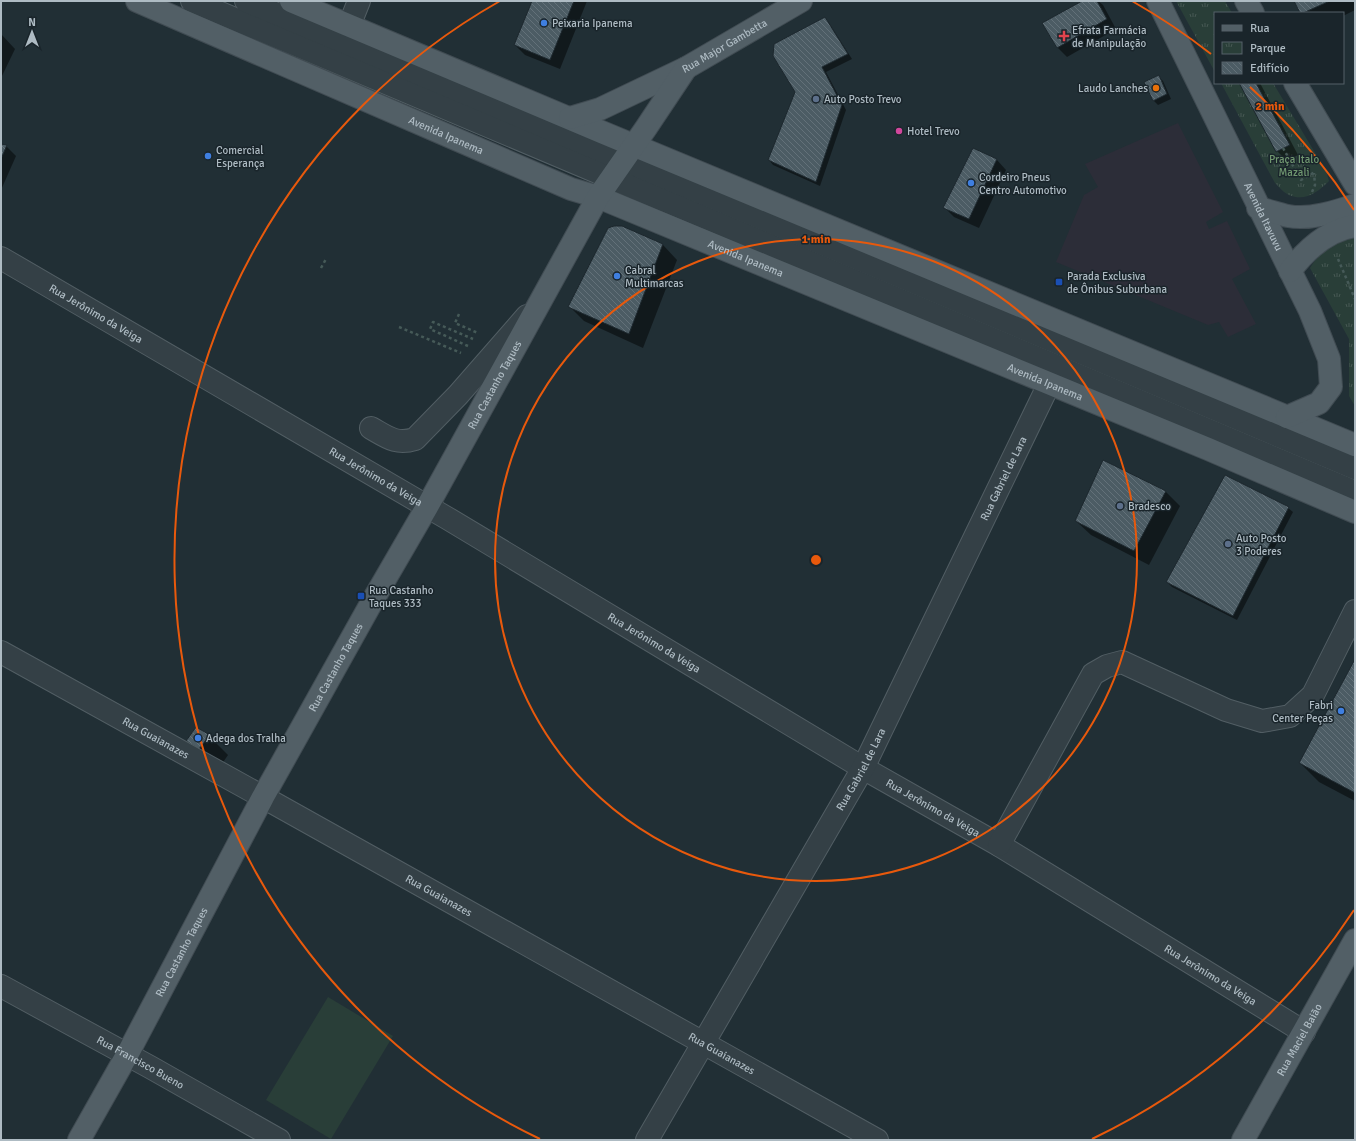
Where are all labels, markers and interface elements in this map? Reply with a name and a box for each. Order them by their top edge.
north arrow [12,12,52,52]
legend [1214,12,1344,84]
text: N [28,16,36,29]
street label: Rua Major Gambetta [680,16,770,75]
place label: Peixaria Ipanema [552,17,633,30]
marker: Peixaria Ipanema [539,18,549,28]
text: Rua [1250,21,1270,36]
place label: Efrata Farmácia de Manipulação [1072,24,1147,50]
marker: Efrata Farmácia de Manipulação [1059,31,1069,41]
text: Parque [1250,41,1286,56]
text: Edifício [1250,61,1289,76]
place label: Laudo Lanches [1078,82,1148,95]
marker: Laudo Lanches [1151,83,1161,93]
place label: Auto Posto Trevo [824,93,902,106]
marker: Auto Posto Trevo [811,94,821,104]
text: 2 min [1256,99,1285,114]
street label: Avenida Ipanema [407,113,486,157]
place label: Hotel Trevo [907,125,960,138]
marker: Hotel Trevo [894,126,904,136]
place label: Comercial Esperança [216,144,265,170]
marker: Comercial Esperança [203,151,213,161]
park label: Praça Italo Mazali [1269,153,1319,179]
place label: Cordeiro Pneus Centro Automotivo [979,171,1067,197]
marker: Cordeiro Pneus Centro Automotivo [966,178,976,188]
street label: Avenida Itavuvu [1241,180,1286,253]
text: 1 min [802,232,831,247]
street label: Avenida Ipanema [706,237,786,280]
place label: Cabral Multimarcas [625,264,684,290]
place label: Parada Exclusiva de Ônibus Suburbana [1067,270,1167,296]
marker: Cabral Multimarcas [612,271,622,281]
marker: Parada Exclusiva de Ônibus Suburbana [1054,277,1064,287]
street label: Rua Jerônimo da Veiga [47,281,145,346]
street label: Rua Castanho Taques [465,338,524,431]
street label: Avenida Ipanema [1006,360,1085,403]
street label: Rua Gabriel de Lara [977,434,1029,523]
street label: Rua Jerônimo da Veiga [327,444,425,509]
place label: Bradesco [1128,500,1171,513]
marker: Bradesco [1115,501,1125,511]
place label: Auto Posto 3 Poderes [1236,532,1287,558]
marker: Auto Posto 3 Poderes [1223,539,1233,549]
centre of rings [809,553,823,567]
place label: Rua Castanho Taques 333 [369,584,434,610]
marker: Rua Castanho Taques 333 [356,591,366,601]
street label: Rua Jerônimo da Veiga [605,610,703,676]
street label: Rua Castanho Taques [306,620,365,714]
place label: Fabri Center Peças [1272,699,1333,725]
marker: Fabri Center Peças [1336,706,1346,716]
street label: Rua Guaianazes [120,714,192,761]
street label: Rua Gabriel de Lara [833,725,888,813]
place label: Adega dos Tralha [206,732,286,745]
marker: Adega dos Tralha [193,733,203,743]
street label: Rua Jerônimo da Veiga [884,776,983,840]
street label: Rua Guaianazes [403,871,475,919]
street label: Rua Castanho Taques [152,905,210,999]
street label: Rua Jerônimo da Veiga [1162,941,1259,1008]
street label: Rua Maciel Baião [1274,1001,1325,1078]
street label: Rua Guaianazes [686,1029,758,1077]
street label: Rua Francisco Bueno [95,1033,187,1092]

